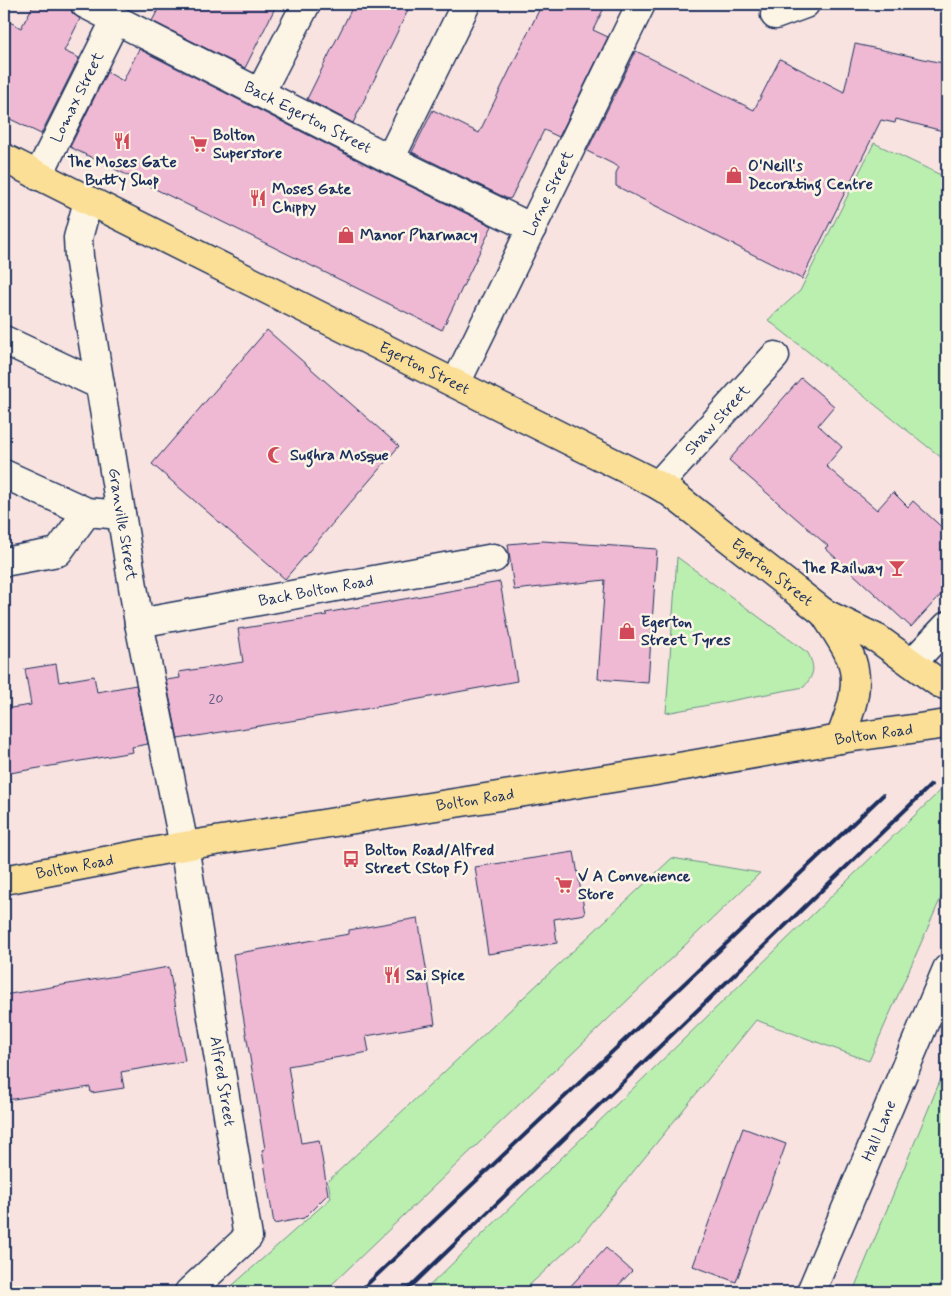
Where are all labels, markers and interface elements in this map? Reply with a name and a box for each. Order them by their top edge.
street label: Lomax Street [46,48,109,146]
street label: Back Egerton Street [241,76,375,158]
place label: Bolton Superstore [213,125,282,164]
restaurant icon: The Moses Gate Butty Shop [112,131,132,151]
supermarket icon: Bolton Superstore [189,134,209,154]
street label: Lorne Street [519,147,579,240]
place label: The Moses Gate Butty Shop [67,152,177,191]
place label: O'Neill's Decorating Centre [748,156,873,197]
shop icon: O'Neill's Decorating Centre [724,165,744,185]
place label: Moses Gate Chippy [272,179,351,218]
restaurant icon: Moses Gate Chippy [248,188,268,208]
shop icon: Manor Pharmacy [336,225,356,245]
place label: Manor Pharmacy [360,225,478,246]
street label: Egerton Street [375,337,473,400]
street label: Shaw Street [680,380,755,460]
mosque icon: Sughra Mosque [266,445,286,465]
place label: Sughra Mosque [290,445,389,468]
street label: Granville Street [103,466,142,583]
street label: Egerton Street [727,534,818,611]
place label: The Railway [802,558,883,579]
bar icon: The Railway [887,558,907,578]
street label: Back Bolton Road [257,570,375,611]
place label: Egerton Street Tyres [641,612,731,651]
shop icon: Egerton Street Tyres [617,621,637,641]
house number: 20 [209,690,223,708]
street label: Bolton Road [833,718,914,750]
street label: Bolton Road [435,783,516,816]
place label: Bolton Road/Alfred Street (Stop F) [365,840,494,879]
street label: Bolton Road [34,849,115,884]
bus stop icon: Bolton Road/Alfred Street (Stop F) [341,849,361,869]
place label: V A Convenience Store [578,866,691,905]
supermarket icon: V A Convenience Store [554,875,574,895]
restaurant icon: Sai Spice [382,965,402,985]
place label: Sai Spice [406,965,465,986]
street label: Alfred Street [205,1035,240,1128]
street label: Hall Lane [857,1097,901,1164]

